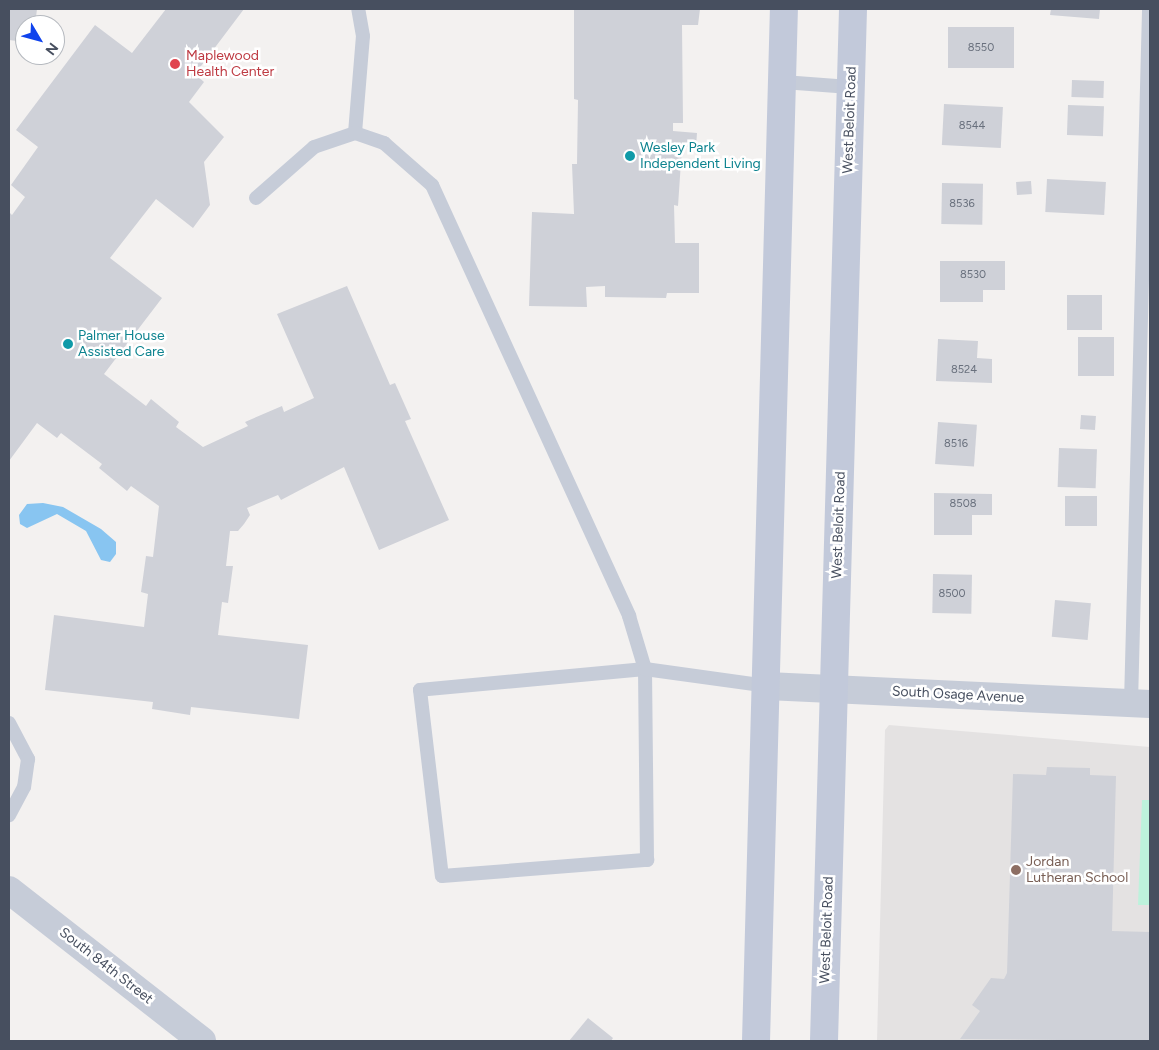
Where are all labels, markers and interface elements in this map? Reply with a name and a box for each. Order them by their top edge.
north arrow [15,15,65,65]
text: N [42,39,62,58]
house number: 8550 [968,41,994,55]
place label: Maplewood Health Center [186,48,274,80]
marker: Maplewood Health Center [168,57,182,71]
street label: West Beloit Road [840,66,860,174]
house number: 8544 [959,119,985,133]
place label: Wesley Park Independent Living [640,140,761,172]
marker: Wesley Park Independent Living [624,150,636,162]
house number: 8536 [949,197,975,211]
house number: 8530 [960,268,986,282]
place label: Palmer House Assisted Care [78,328,165,361]
marker: Palmer House Assisted Care [62,338,74,350]
house number: 8524 [951,363,977,377]
house number: 8516 [944,437,968,451]
street label: West Beloit Road [829,471,849,579]
house number: 8508 [950,497,976,511]
house number: 8500 [938,587,966,601]
street label: South Osage Avenue [892,683,1024,707]
place label: Jordan Lutheran School [1026,854,1128,886]
marker: Jordan Lutheran School [1010,864,1022,876]
street label: West Beloit Road [817,876,837,984]
street label: South 84th Street [56,924,156,1008]

